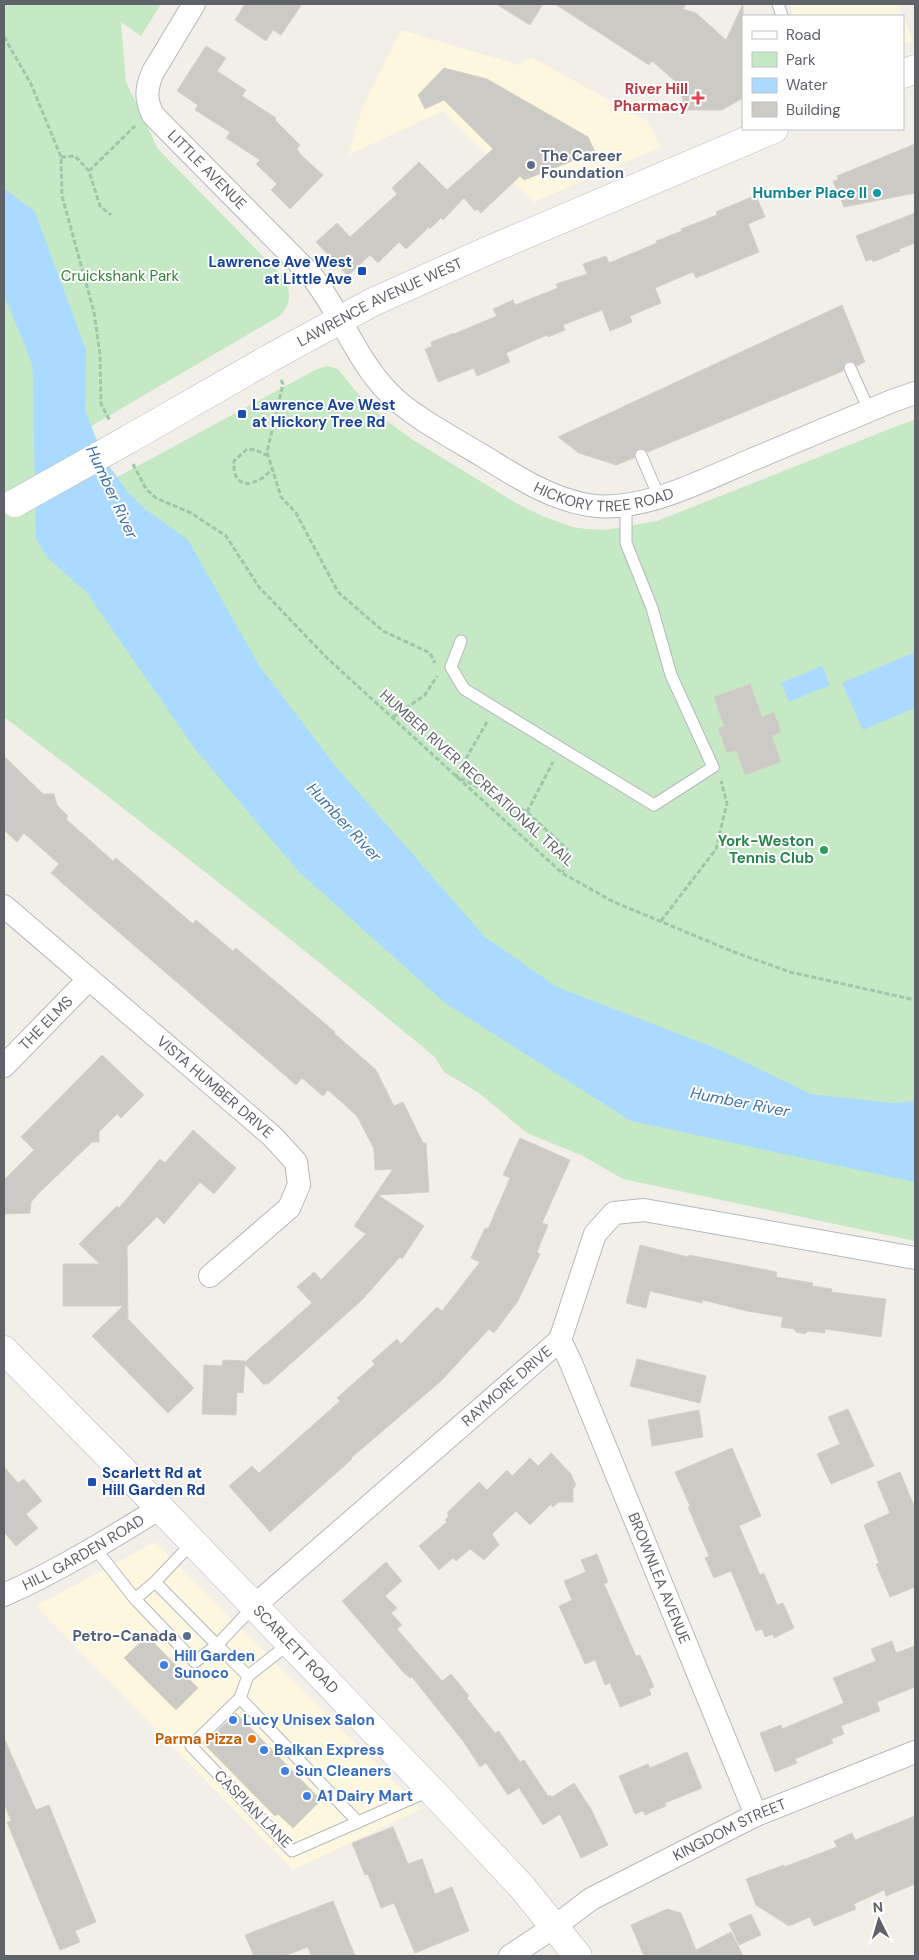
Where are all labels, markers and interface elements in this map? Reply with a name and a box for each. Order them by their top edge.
legend [742,15,904,130]
text: Road [786,25,821,45]
text: Park [786,50,816,70]
text: Water [786,75,828,95]
place label: River Hill Pharmacy [614,79,688,116]
marker: River Hill Pharmacy [692,92,704,104]
text: Building [786,100,841,120]
street label: LITTLE AVENUE [163,126,251,214]
place label: The Career Foundation [541,146,624,183]
marker: The Career Foundation [525,159,537,171]
place label: Humber Place II [753,183,867,203]
marker: Humber Place II [871,187,883,199]
place label: Lawrence Ave West at Little Ave [208,252,352,289]
street label: LAWRENCE AVENUE WEST [294,253,466,351]
marker: Lawrence Ave West at Little Ave [356,265,368,277]
park label: Cruickshank Park [61,266,180,286]
place label: Lawrence Ave West at Hickory Tree Rd [252,395,396,432]
marker: Lawrence Ave West at Hickory Tree Rd [236,408,248,420]
water label: Humber River [81,442,143,543]
street label: HICKORY TREE ROAD [530,477,676,516]
street label: HUMBER RIVER RECREATIONAL TRAIL [375,685,579,871]
water label: Humber River [302,778,387,867]
place label: York-Weston Tennis Club [718,831,814,868]
marker: York-Weston Tennis Club [818,844,830,856]
street label: THE ELMS [15,991,77,1055]
street label: VISTA HUMBER DRIVE [152,1031,277,1143]
water label: Humber River [689,1082,792,1122]
street label: RAYMORE DRIVE [457,1341,556,1431]
place label: Scarlett Rd at Hill Garden Rd [102,1463,205,1500]
marker: Scarlett Rd at Hill Garden Rd [86,1476,98,1488]
street label: HILL GARDEN ROAD [19,1510,148,1595]
street label: BROWNLEA AVENUE [623,1510,695,1647]
street label: SCARLETT ROAD [249,1601,343,1698]
place label: Petro-Canada [72,1626,177,1646]
marker: Petro-Canada [181,1630,193,1642]
place label: Hill Garden Sunoco [174,1646,255,1683]
marker: Hill Garden Sunoco [158,1659,170,1671]
place label: Lucy Unisex Salon [243,1710,375,1730]
marker: Lucy Unisex Salon [227,1714,239,1726]
place label: Parma Pizza [155,1729,242,1749]
marker: Parma Pizza [246,1733,258,1745]
place label: Balkan Express [274,1740,384,1760]
marker: Balkan Express [258,1744,270,1756]
place label: Sun Cleaners [295,1761,391,1781]
marker: Sun Cleaners [279,1765,291,1777]
street label: CASPIAN LANE [210,1766,296,1852]
place label: A1 Dairy Mart [317,1786,413,1806]
marker: A1 Dairy Mart [301,1790,313,1802]
street label: KINGDOM STREET [669,1794,789,1866]
north arrow [854,1895,904,1945]
text: N [872,1898,884,1916]

